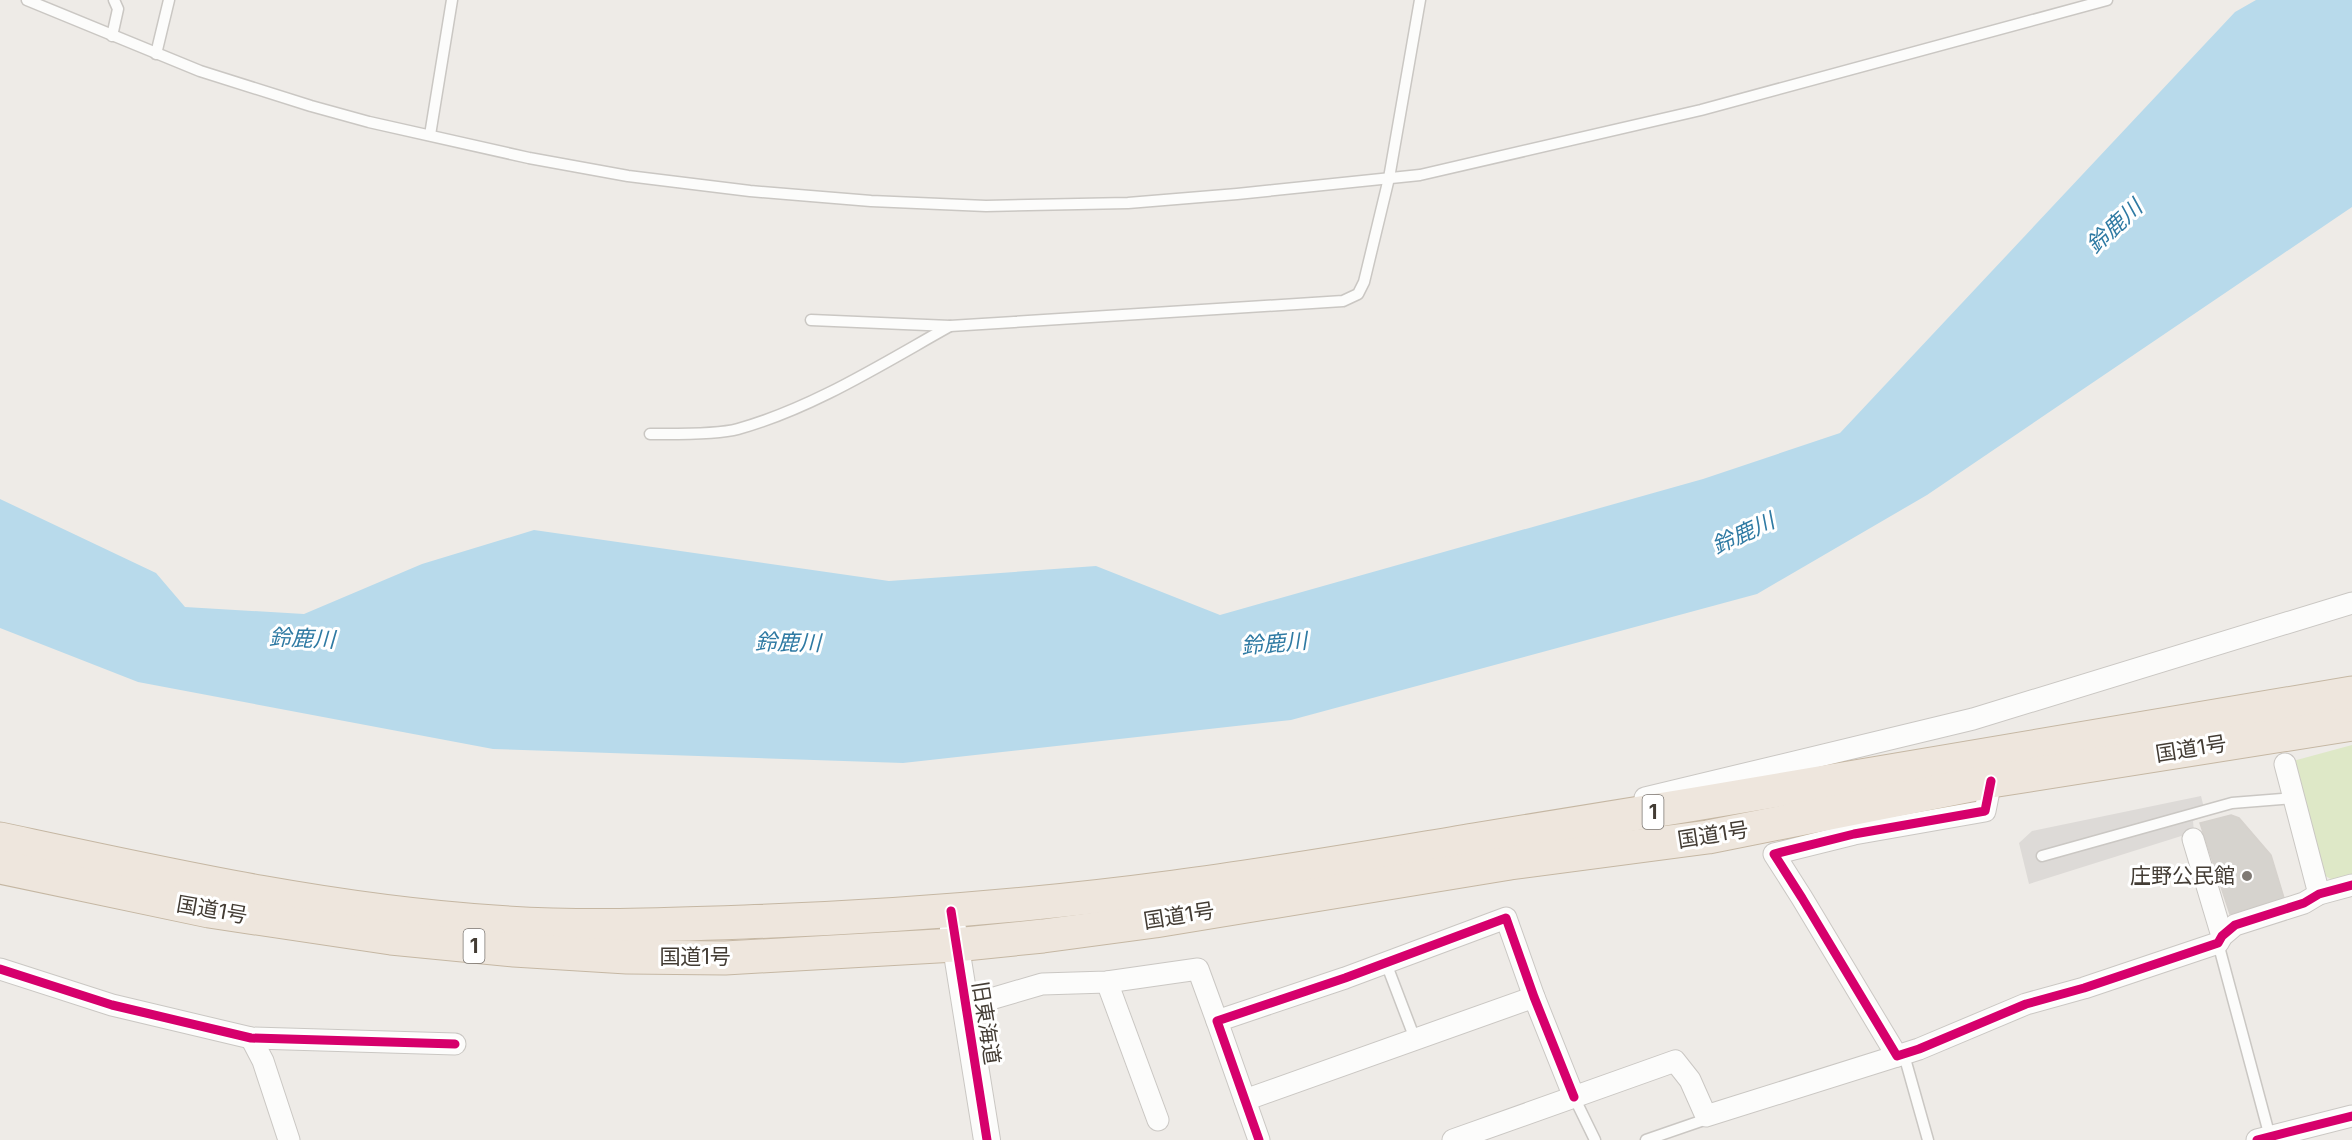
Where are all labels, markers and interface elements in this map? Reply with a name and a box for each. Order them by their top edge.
water label: 鈴鹿川 [2081,193,2148,258]
water label: 鈴鹿川 [1708,506,1780,559]
water label: 鈴鹿川 [269,624,337,652]
water label: 鈴鹿川 [1240,627,1310,659]
water label: 鈴鹿川 [755,628,823,656]
street label: 国道1号 [2154,731,2228,766]
road number: 1 [1642,795,1664,829]
street label: 国道1号 [1676,817,1750,852]
place label: 庄野公民館 [2130,863,2235,888]
marker: 庄野公民館 [2240,869,2254,883]
street label: 国道1号 [175,891,249,928]
street label: 国道1号 [1142,898,1216,933]
road number: 1 [464,929,484,963]
street label: 国道1号 [659,944,731,969]
street label: 旧東海道 [968,979,1005,1066]

